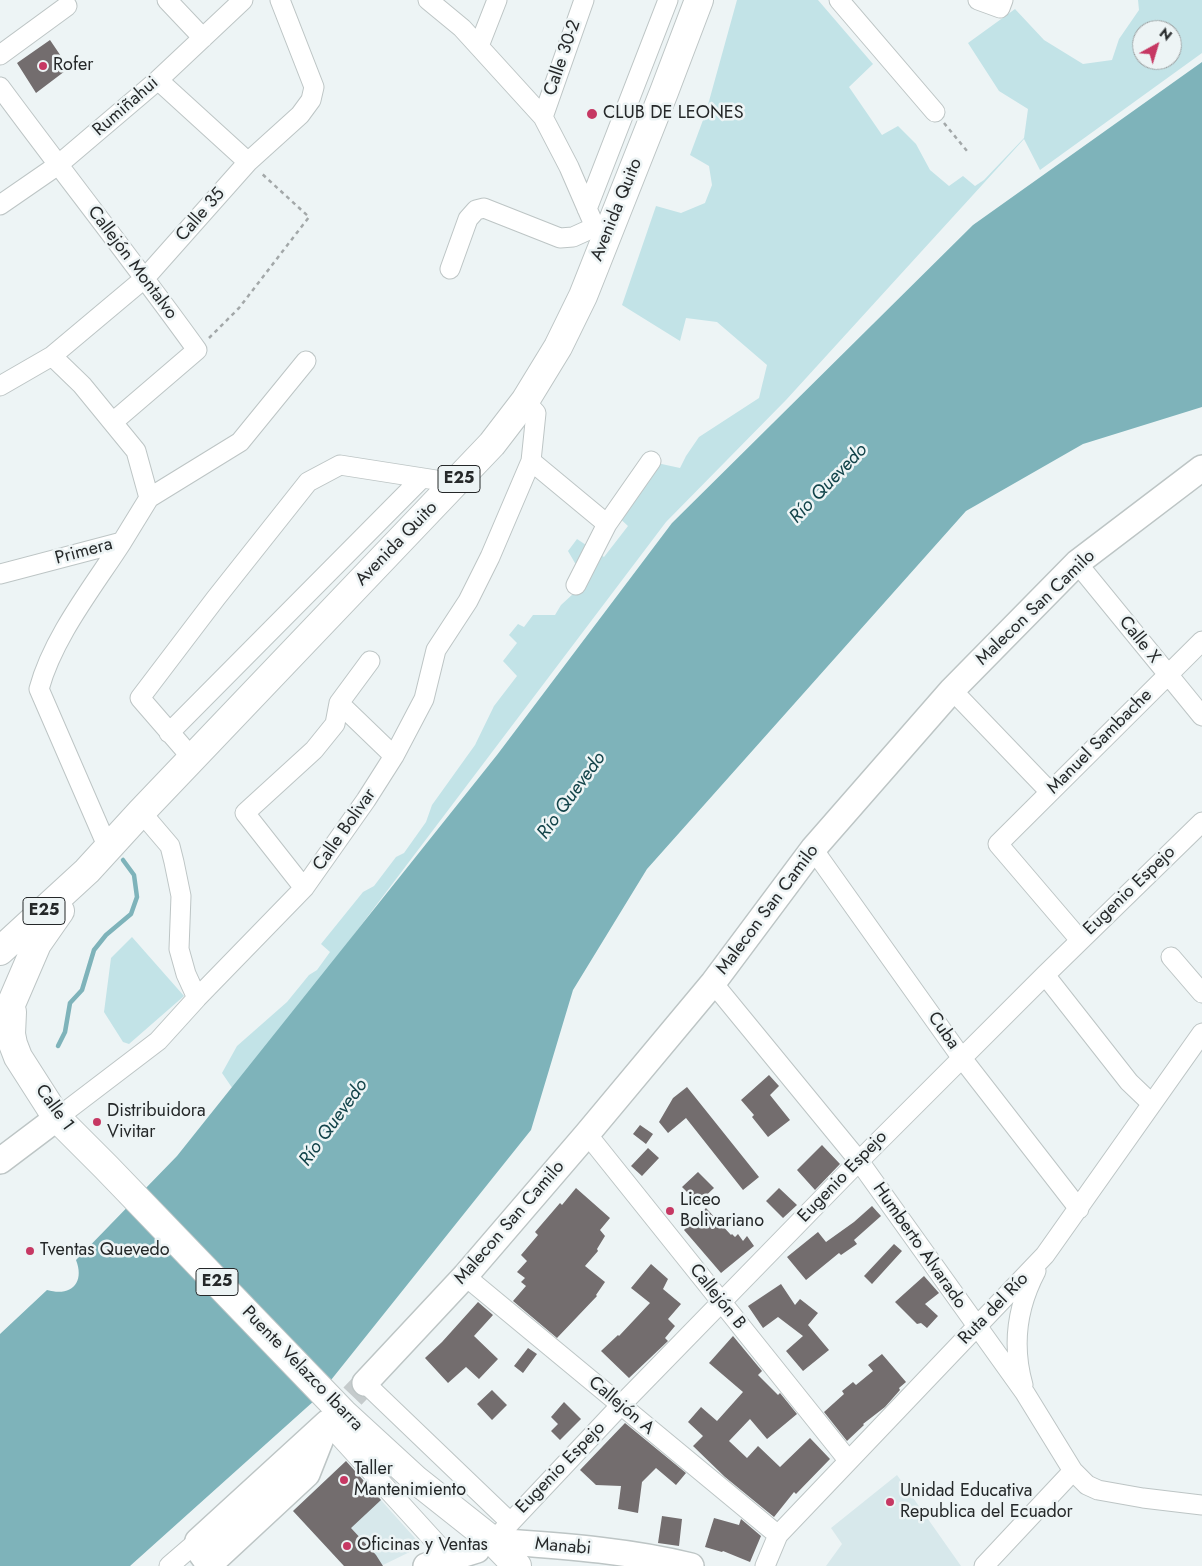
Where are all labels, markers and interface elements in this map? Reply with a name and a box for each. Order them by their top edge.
street label: Calle 30-2 [540,17,586,99]
north arrow [1132,20,1182,70]
text: N [1155,23,1176,45]
place label: Rofer [53,55,93,77]
marker: Rofer [37,60,49,72]
street label: Rumiñahui [89,73,163,141]
place label: CLUB DE LEONES [603,103,744,125]
marker: CLUB DE LEONES [585,107,599,121]
street label: Avenida Quito [587,155,647,265]
street label: Calle 35 [172,184,230,246]
street label: Callejón Montalvo [82,202,182,324]
water label: Río Quevedo [785,439,873,529]
road number: E25 [438,466,480,492]
street label: Avenida Quito [351,497,443,591]
street label: Primera [53,534,115,570]
street label: Malecon San Camilo [972,546,1100,670]
street label: Calle X [1114,612,1164,668]
street label: Manuel Sambache [1043,685,1157,799]
water label: Río Quevedo [533,748,611,844]
street label: Calle Bolivar [309,785,381,875]
street label: Malecon San Camilo [712,841,824,979]
street label: Eugenio Espejo [1080,842,1180,940]
road number: E25 [23,898,65,924]
street label: Cuba [922,1008,964,1054]
water label: Río Quevedo [295,1075,373,1171]
street label: Calle 1 [30,1081,78,1135]
place label: Distribuidora Vivitar [107,1101,206,1144]
marker: Distribuidora Vivitar [91,1116,103,1128]
street label: Eugenio Espejo [794,1127,892,1227]
street label: Malecon San Camilo [450,1157,570,1289]
street label: Humberto Alvarado [867,1179,971,1313]
place label: Liceo Bolivariano [680,1190,764,1232]
marker: Liceo Bolivariano [664,1205,676,1217]
place label: Tventas Quevedo [40,1240,170,1262]
marker: Tventas Quevedo [24,1245,36,1257]
street label: Callejón B [684,1260,750,1334]
road number: E25 [196,1268,238,1295]
street label: Ruta del Río [954,1269,1034,1349]
street label: Puente Velazco Ibarra [237,1302,367,1436]
street label: Callejón A [584,1372,658,1440]
street label: Eugenio Espejo [512,1418,610,1518]
place label: Taller Mantenimiento [354,1459,466,1502]
marker: Taller Mantenimiento [338,1474,350,1486]
place label: Unidad Educativa Republica del Ecuador [900,1481,1073,1524]
marker: Unidad Educativa Republica del Ecuador [884,1496,896,1508]
street label: Manabi [534,1534,592,1560]
place label: Oficinas y Ventas [357,1535,488,1557]
marker: Oficinas y Ventas [341,1540,353,1552]

